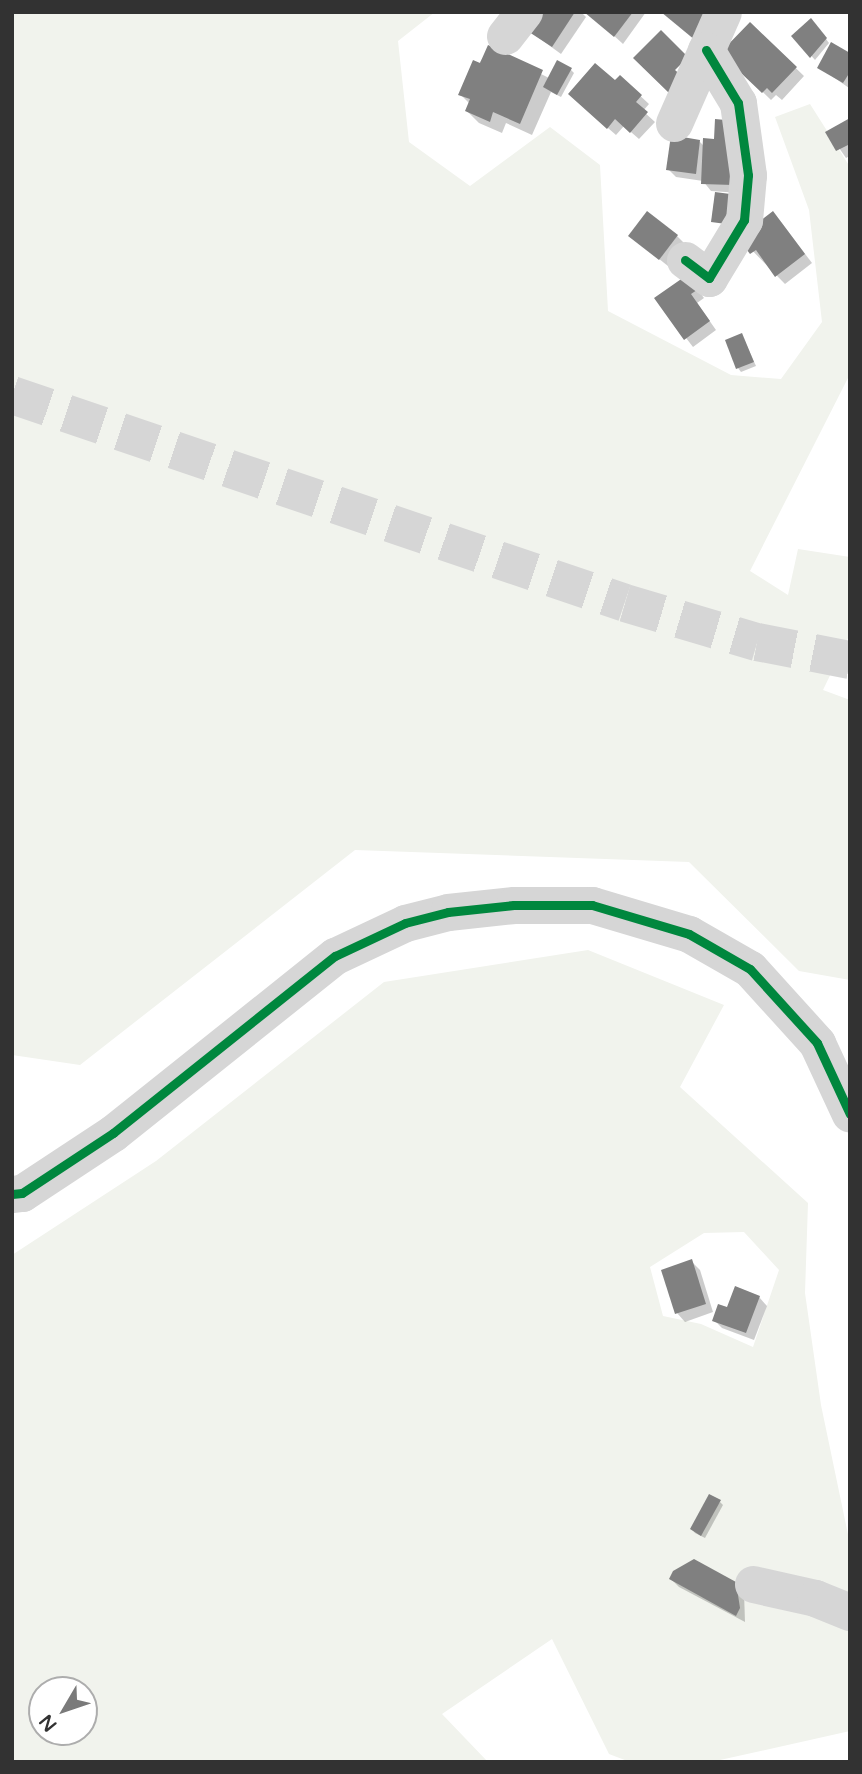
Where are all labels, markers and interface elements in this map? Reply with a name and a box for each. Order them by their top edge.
north arrow [28,1676,98,1746]
text: N [35,1710,62,1736]

